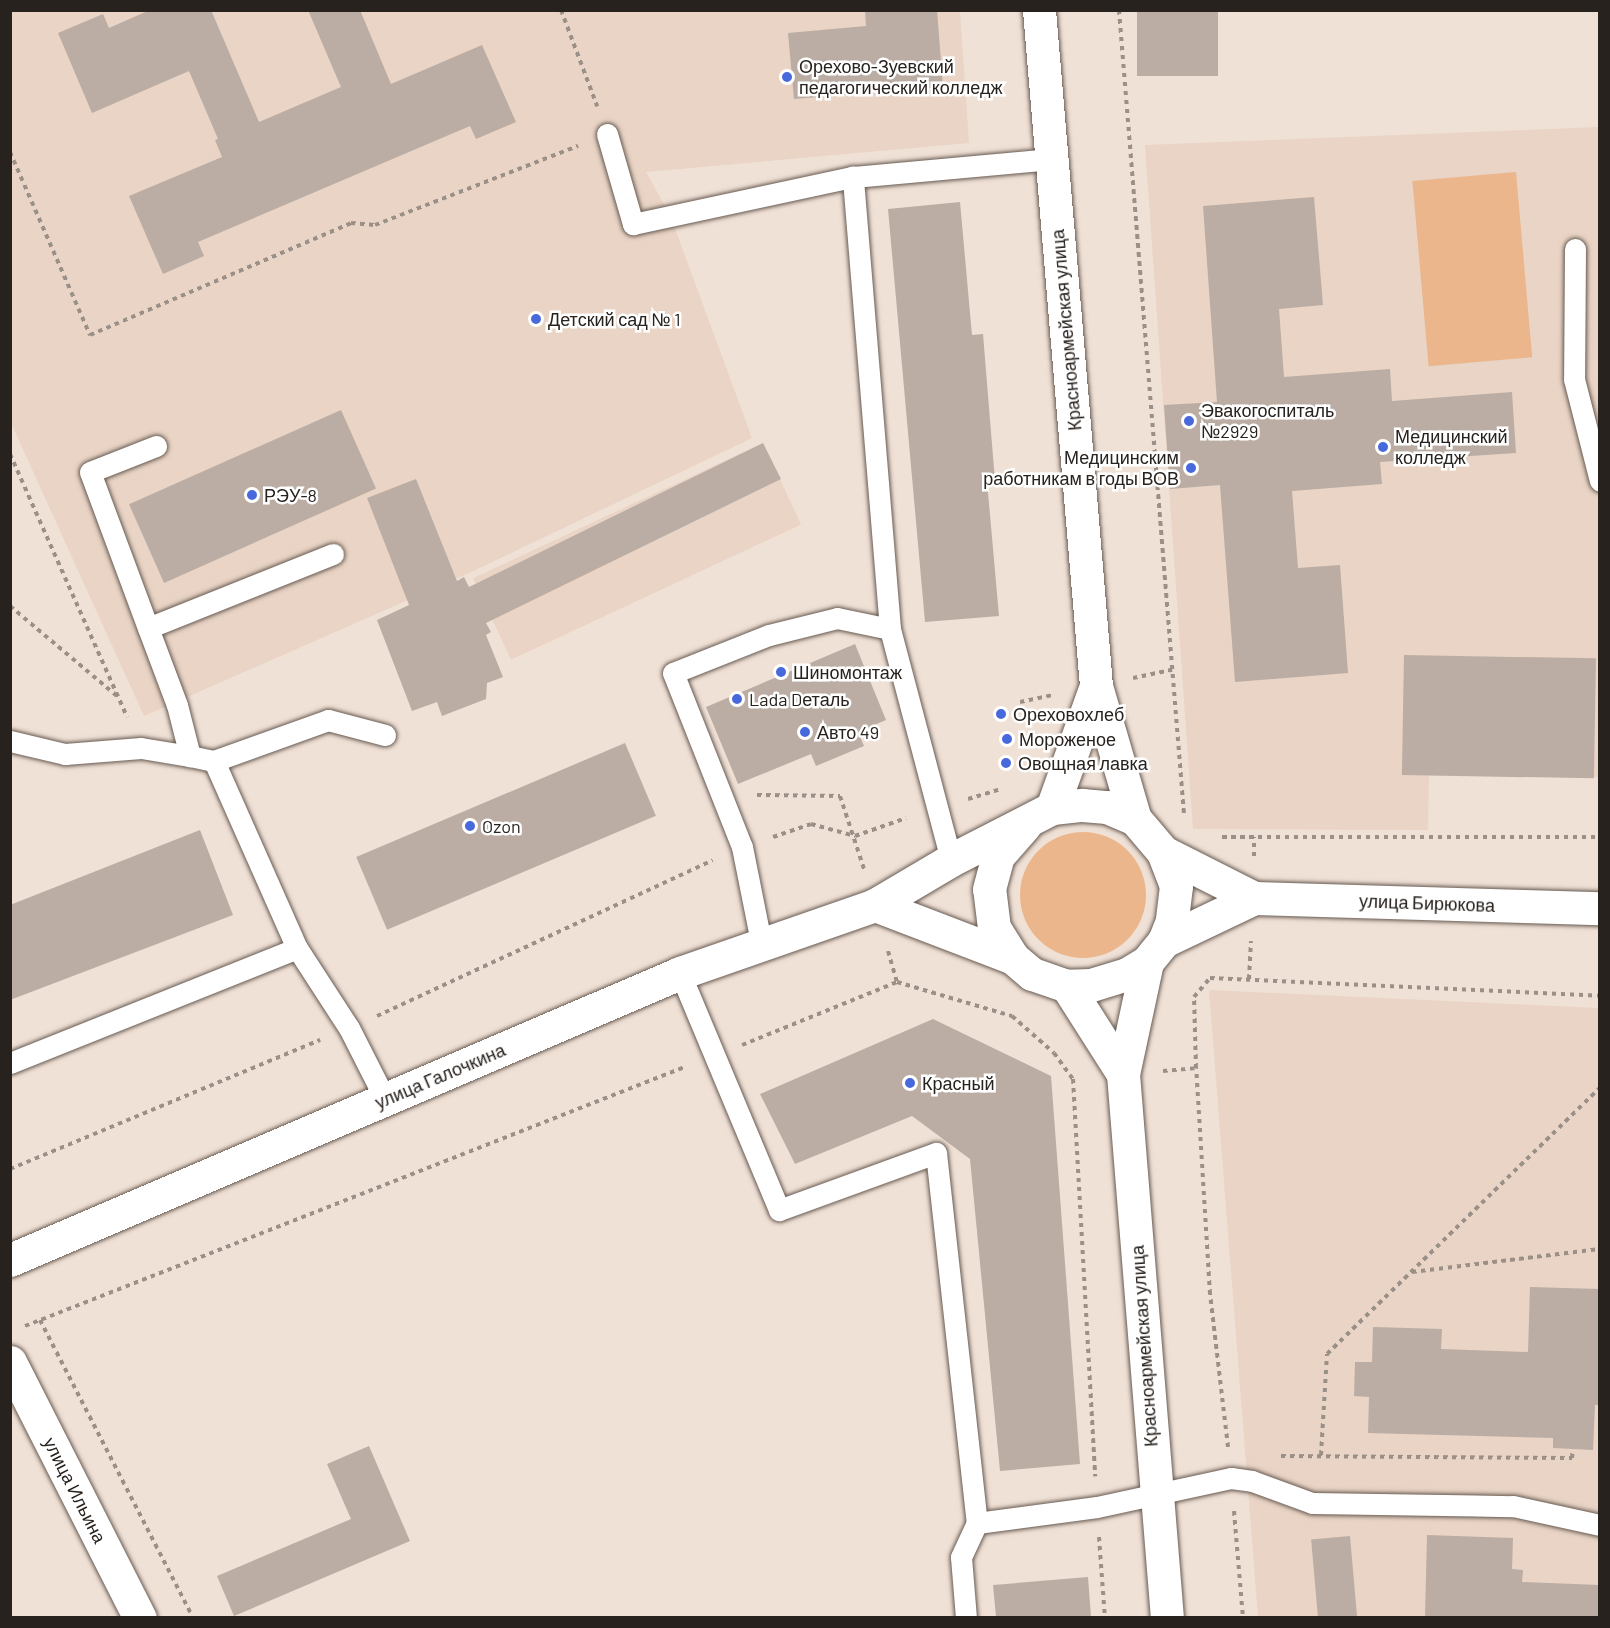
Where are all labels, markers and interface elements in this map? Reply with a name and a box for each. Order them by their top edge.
place label: Орехово-Зуевский педагогический колледж [799,56,1003,98]
marker: Орехово-Зуевский педагогический колледж [780,70,794,84]
street label: Красноармейская улица [1046,228,1086,432]
place label: Детский сад № 1 [548,308,681,330]
marker: Детский сад № 1 [529,312,543,326]
place label: Эвакогоспиталь №2929 [1201,400,1334,442]
marker: Эвакогоспиталь №2929 [1182,414,1196,428]
place label: Медицинский колледж [1395,426,1508,468]
marker: Медицинский колледж [1376,440,1390,454]
place label: Медицинским работникам в годы ВОВ [983,447,1179,490]
marker: Медицинским работникам в годы ВОВ [1184,461,1198,475]
place label: РЭУ-8 [264,484,317,506]
marker: РЭУ-8 [245,488,259,502]
place label: Шиномонтаж [793,661,902,683]
marker: Шиномонтаж [774,665,788,679]
place label: Lada Dеталь [749,688,850,710]
marker: Lada Dеталь [730,692,744,706]
place label: Ореховохлеб [1013,703,1124,725]
marker: Ореховохлеб [994,707,1008,721]
place label: Авто 49 [817,721,879,743]
marker: Авто 49 [798,725,812,739]
place label: Мороженое [1019,728,1116,750]
marker: Мороженое [1000,732,1014,746]
place label: Овощная лавка [1018,752,1148,774]
marker: Овощная лавка [999,756,1013,770]
place label: Ozon [482,815,521,837]
marker: Ozon [463,819,477,833]
street label: улица Бирюкова [1359,890,1495,916]
street label: улица Галочкина [372,1039,508,1113]
place label: Красный [922,1072,994,1094]
marker: Красный [903,1076,917,1090]
street label: Красноармейская улица [1126,1244,1162,1448]
street label: улица Ильина [39,1433,111,1547]

